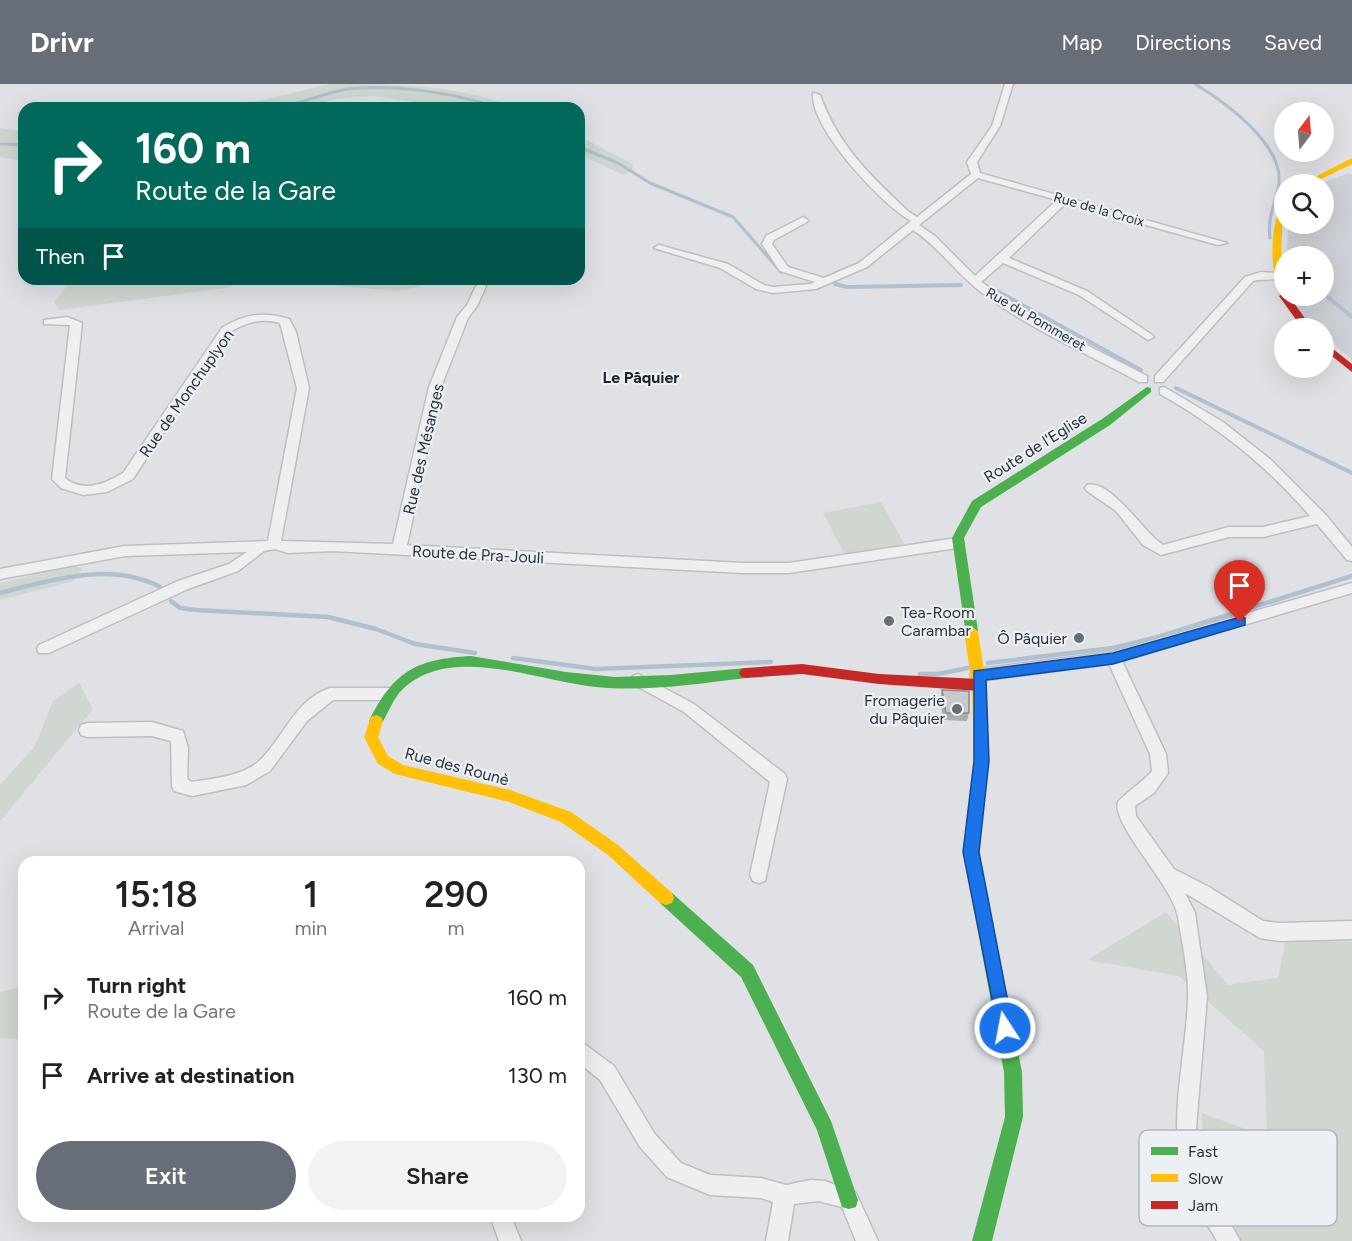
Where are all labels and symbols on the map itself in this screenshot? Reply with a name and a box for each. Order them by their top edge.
north arrow [1274,102,1334,162]
street label: Rue de la Croix [1052,188,1146,231]
street label: Rue du Pommeret [983,284,1089,355]
street label: Rue de Monchuplyon [135,326,238,461]
district label: Le Pâquier [603,368,679,387]
street label: Rue des Mésanges [399,382,448,516]
street label: Route de l'Eglise [980,408,1091,487]
street label: Route de Pra-Jouli [412,542,544,567]
pin [1214,560,1265,622]
place label: Tea-Room Carambar [901,603,975,640]
marker: Tea-Room Carambar [882,614,896,628]
place label: Ô Pâquier [997,629,1068,648]
marker: Ô Pâquier [1072,631,1086,645]
place label: Fromagerie du Pâquier [864,691,946,728]
marker: Fromagerie du Pâquier [950,702,964,716]
street label: Rue des Rounè [403,743,511,790]
position arrow [973,996,1037,1060]
legend [1139,1130,1337,1226]
text: Fast [1188,1142,1218,1161]
text: Slow [1188,1169,1223,1188]
text: Jam [1188,1196,1218,1215]

